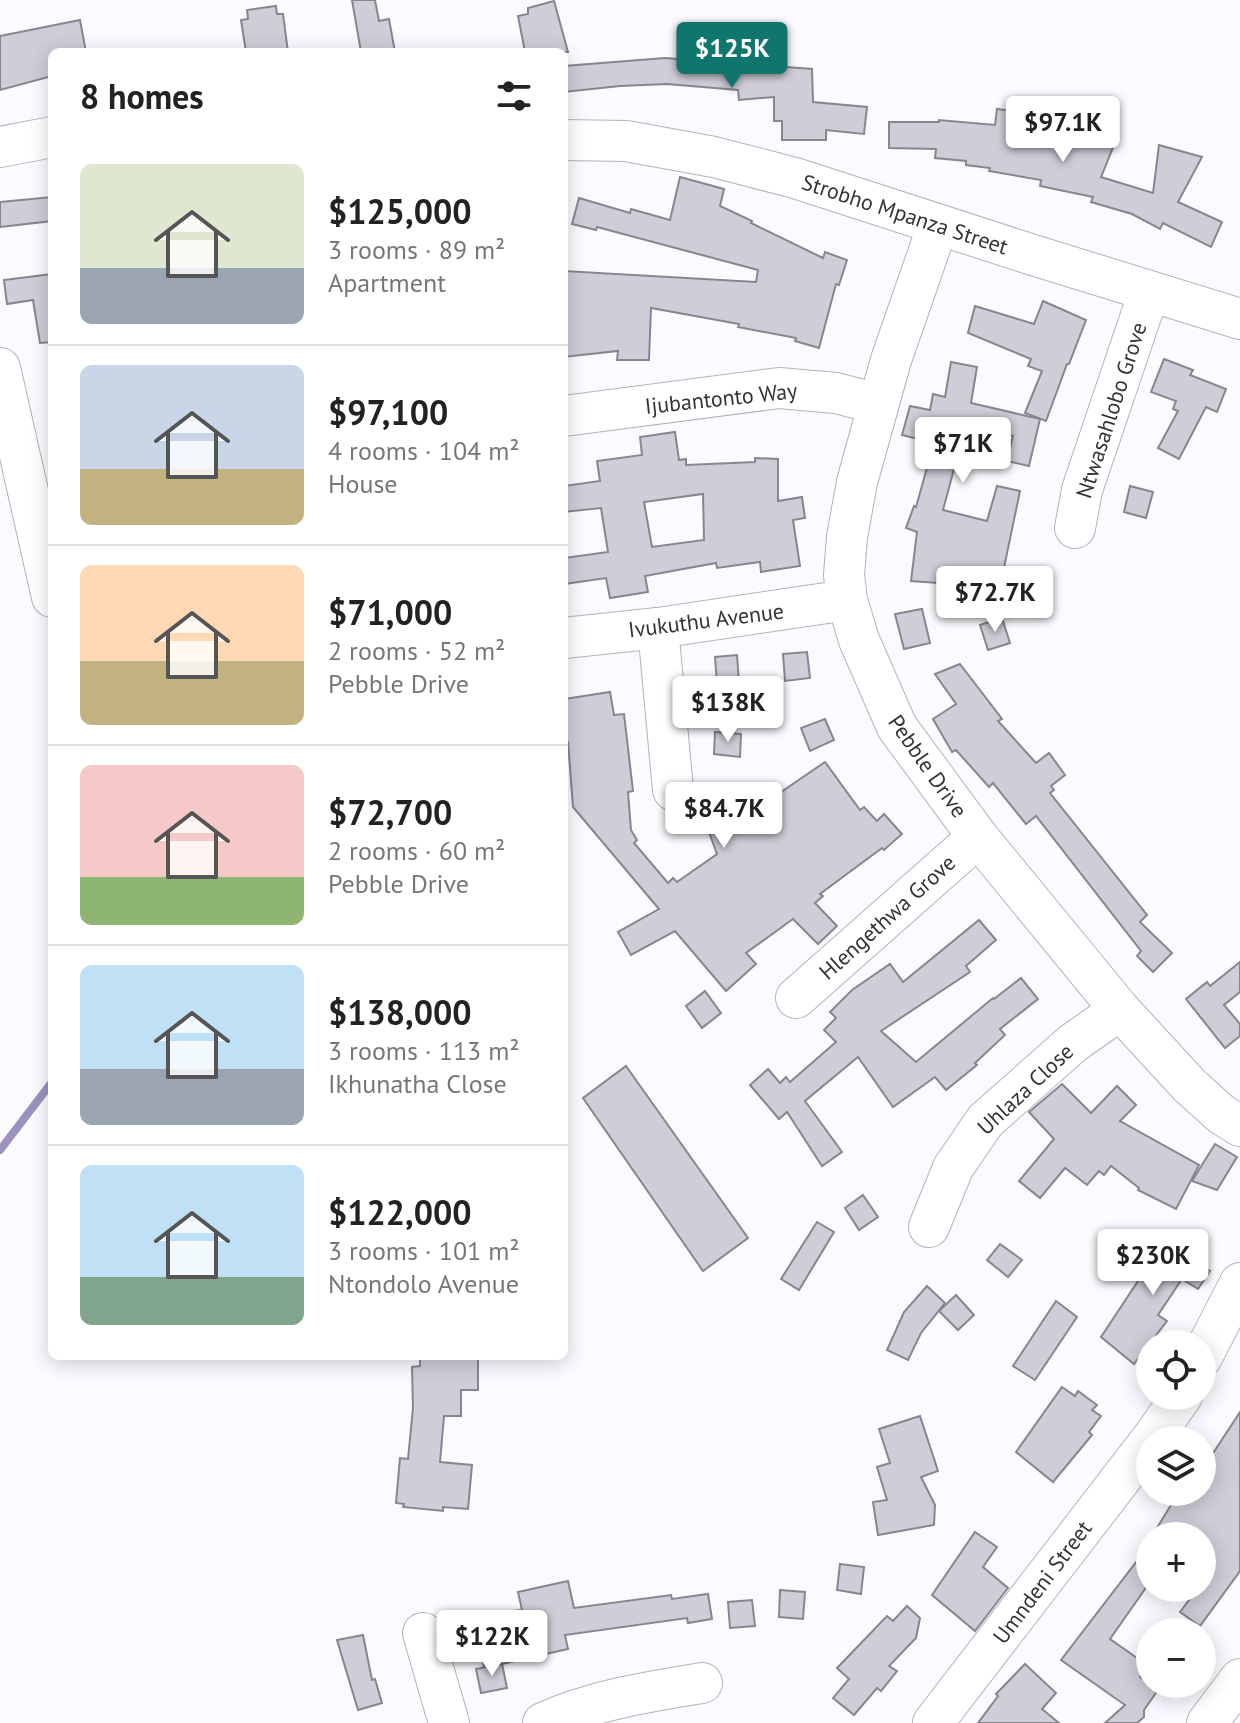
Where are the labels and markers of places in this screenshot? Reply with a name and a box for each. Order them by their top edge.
pin: $125K [676,22,788,90]
pin: $97.1K [998,96,1128,164]
pin: $71K [916,417,1010,485]
pin: $72.7K [930,566,1060,634]
pin: $138K [672,676,784,744]
pin: $84.7K [659,782,789,850]
pin: $230K [1097,1229,1209,1297]
pin: $122K [436,1610,548,1678]

